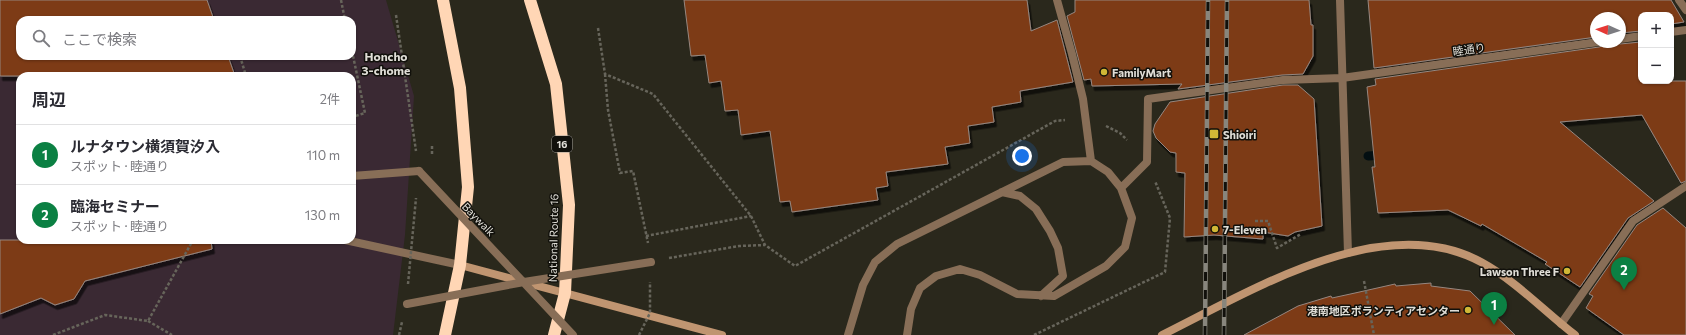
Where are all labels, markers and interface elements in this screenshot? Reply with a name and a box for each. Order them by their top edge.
north arrow [1590,12,1626,48]
map controls [1638,12,1674,84]
button: + [1638,12,1674,48]
search box [16,16,356,60]
icon: search [30,27,52,49]
text: ここで検索 [62,30,137,48]
street label: 睦通り [1452,40,1486,58]
button: − [1638,48,1674,84]
district label: Honcho 3-chome [362,49,410,77]
place label: FamilyMart [1112,66,1171,79]
marker: FamilyMart [1099,67,1109,77]
text: 周辺 [32,89,66,110]
text: 2件 [320,91,340,107]
marker: Shioiri [1208,128,1220,140]
place label: Shioiri [1223,128,1256,141]
road number: 16 [552,136,572,152]
text: ルナタウン横須賀汐入 [70,137,220,155]
your location [1012,146,1032,166]
text: 1 [42,147,48,163]
text: 110 m [307,147,340,163]
text: スポット · 睦通り [70,158,169,174]
street label: National Route 16 [546,193,560,282]
text: 臨海セミナー [70,197,160,215]
street label: Baywalk [460,200,498,239]
text: 2 [41,207,49,223]
text: 130 m [305,207,340,223]
text: スポット · 睦通り [70,218,169,234]
place label: 7-Eleven [1223,223,1267,236]
marker: 7-Eleven [1210,224,1220,234]
pin: 2 [1611,257,1637,290]
place label: Lawson Three F [1480,265,1559,278]
marker: Lawson Three F [1562,266,1572,276]
pin: 1 [1481,292,1507,325]
place label: 港南地区ボランティアセンター [1307,304,1460,317]
marker: 港南地区ボランティアセンター [1463,305,1473,315]

